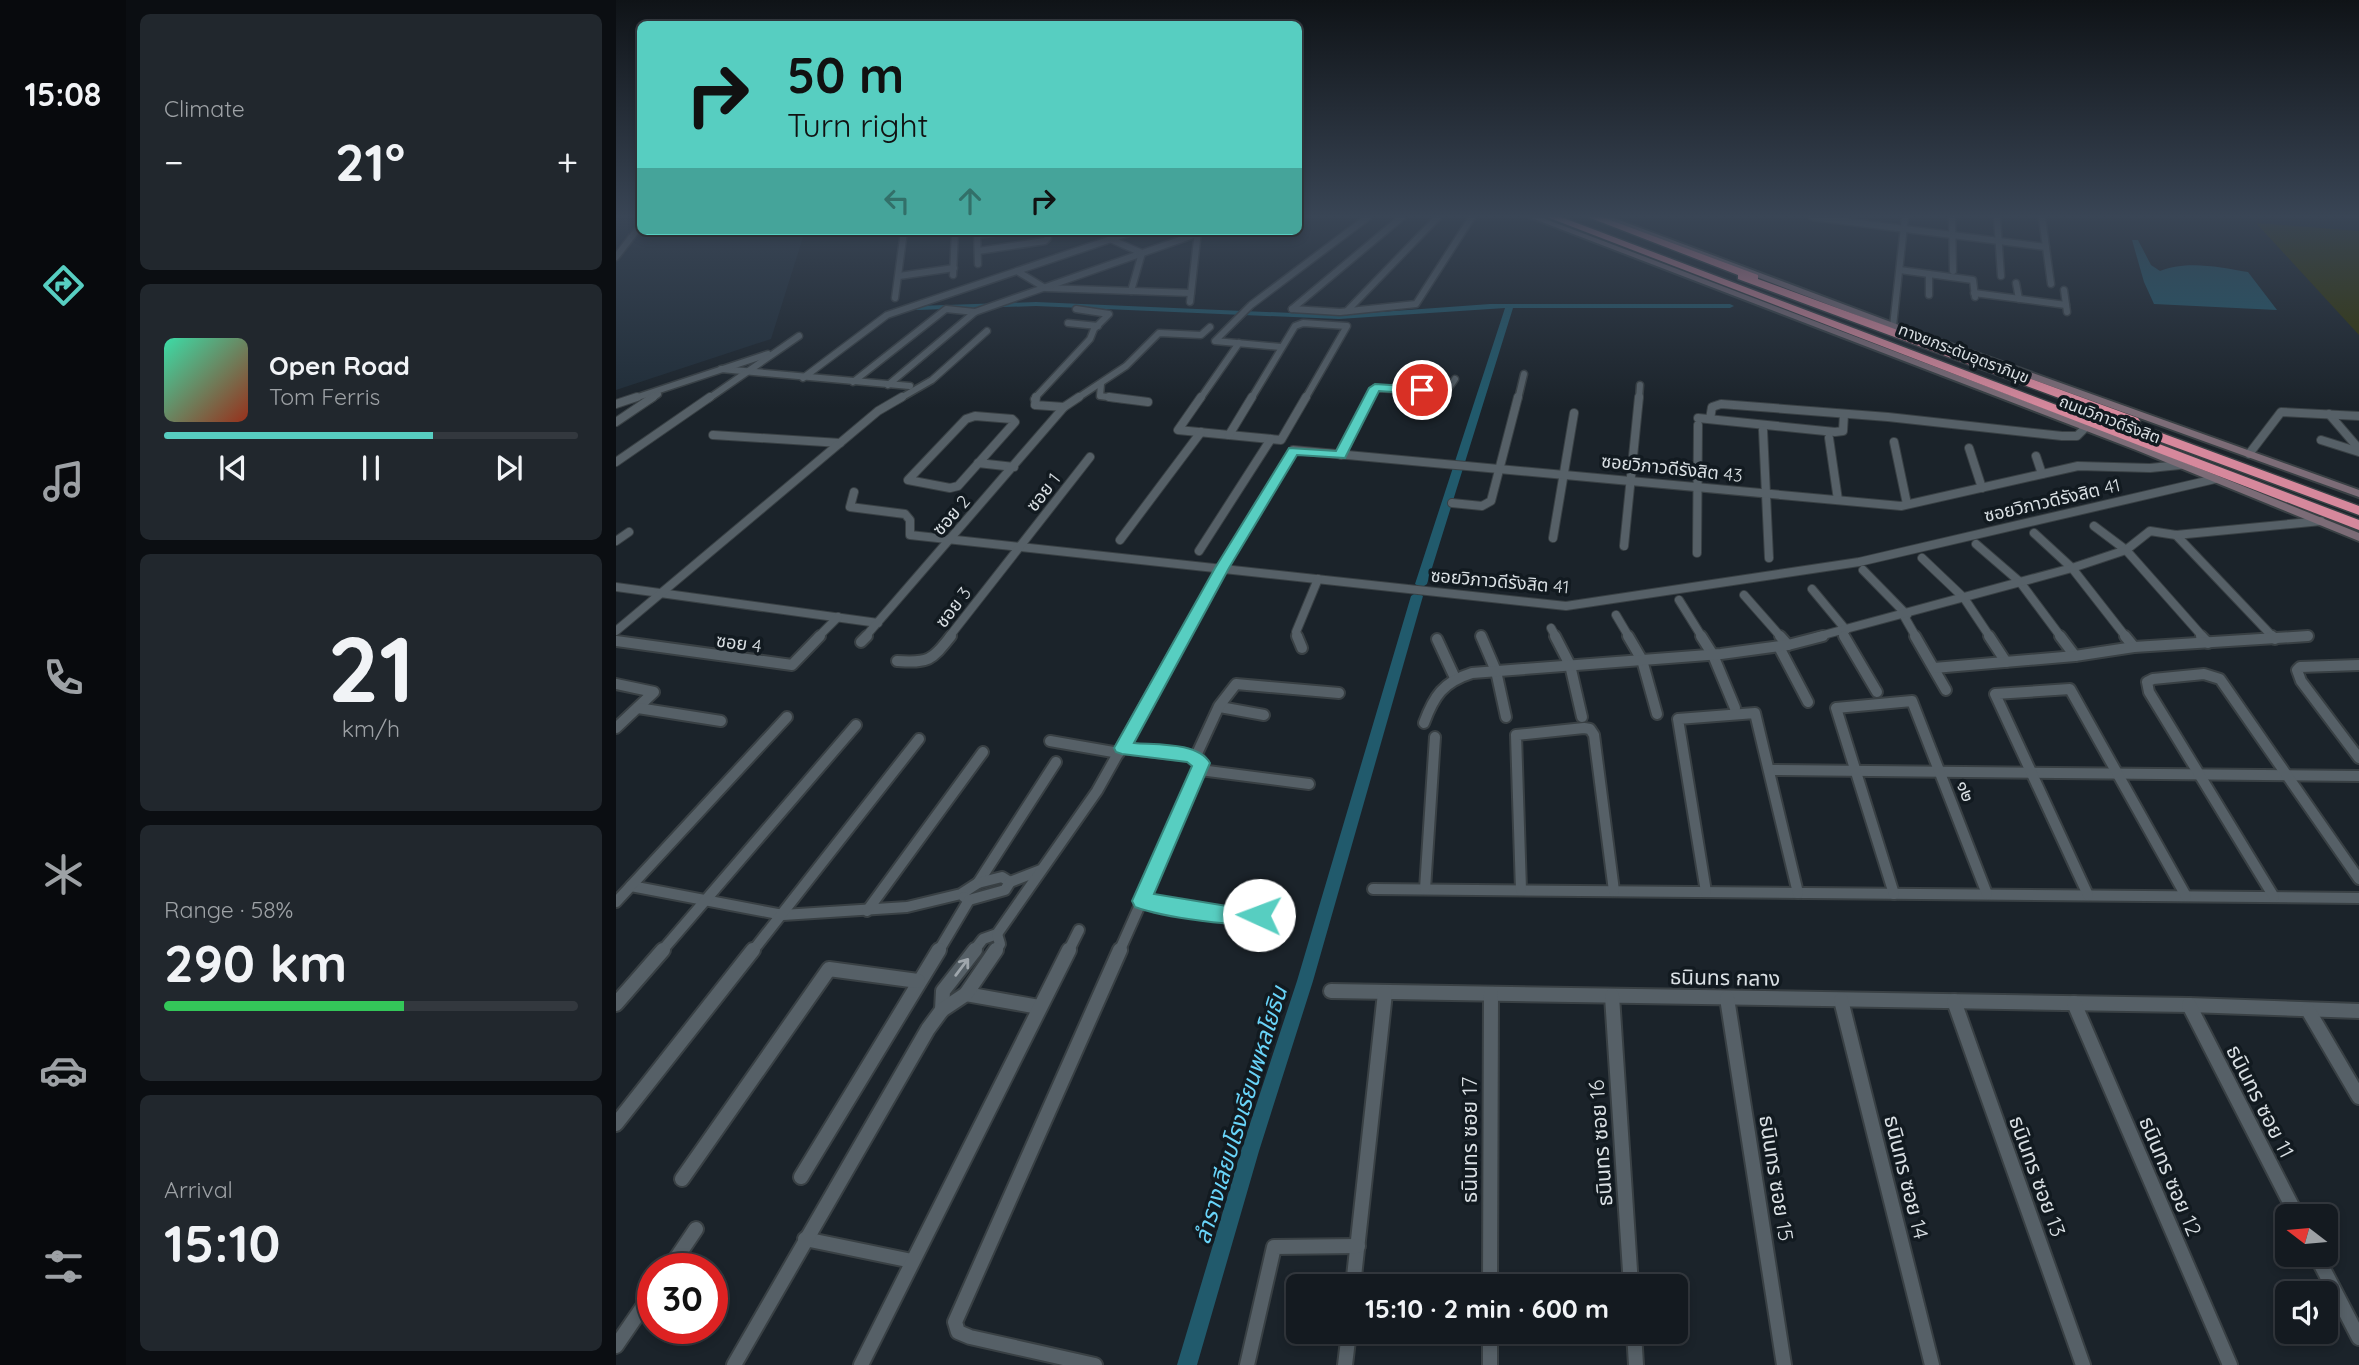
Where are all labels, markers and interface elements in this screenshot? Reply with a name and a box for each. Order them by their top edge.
text: 50 m [787,44,904,105]
icon: right [672,49,763,140]
text: 15:08 [25,74,101,114]
text: Climate [164,94,245,123]
text: Turn right [787,105,928,145]
text: 21° [335,129,405,194]
text: − [164,138,184,186]
text: + [557,138,578,186]
icon: left [878,182,916,220]
icon: ahead [951,182,989,220]
icon: right [1024,182,1062,220]
icon: directions [39,261,88,310]
street label: ทางยกระดับอุตราภิมุข [1896,319,2032,387]
text: Open Road [269,349,410,382]
pin [1392,360,1452,420]
icon: arrive [1403,371,1441,409]
text: Tom Ferris [269,382,380,411]
street label: ถนนวิภาวดีรังสิต [2057,391,2163,447]
icon: previous [214,449,252,487]
icon: pause [352,449,390,487]
icon: next [490,449,528,487]
street label: ซอยวิภาวดีรังสิต 43 [1600,449,1744,487]
icon: music [39,457,88,506]
street label: ซอย 1 [1021,468,1065,516]
street label: ซอยวิภาวดีรังสิต 41 [1982,473,2122,527]
street label: ซอย 2 [927,490,975,540]
street label: ซอยวิภาวดีรังสิต 41 [1430,563,1570,599]
street label: ซอย 3 [930,582,976,632]
text: 21 [327,611,415,725]
street label: ซอย 4 [715,628,763,658]
icon: phone [39,653,88,702]
text: km/h [342,714,400,743]
street label: ๑๒ [1952,777,1980,805]
icon: climate [39,850,88,899]
position arrow [1222,878,1296,952]
text: Range · 58% [164,895,293,924]
text: 290 km [164,930,347,995]
one-way arrow [954,958,969,977]
street label: ธนินทร กลาง [1670,963,1780,991]
water label: ลำรางเลียบโรงเรียนพหลโยธิน [1187,981,1294,1247]
street label: ธนินทร ซอย 11 [2221,1040,2301,1162]
icon: car [39,1046,88,1095]
street label: ธนินทร ซอย 17 [1456,1077,1482,1203]
street label: ธนินทร ซอย 16 [1583,1079,1617,1207]
street label: ธนินทร ซอย 13 [2004,1112,2072,1240]
street label: ธนินทร ซอย 12 [2134,1112,2208,1240]
street label: ธนินทร ซอย 15 [1754,1113,1800,1243]
street label: ธนินทร ซอย 14 [1879,1113,1935,1241]
text: Arrival [164,1175,233,1204]
north arrow [2275,1204,2338,1267]
map controls [2275,1204,2338,1344]
text: 15:10 [164,1210,281,1275]
icon: filters [39,1242,88,1291]
speed limit sign: 30 [637,1253,728,1344]
button: sound [2275,1281,2338,1344]
text: 15:10 · 2 min · 600 m [1365,1292,1609,1325]

